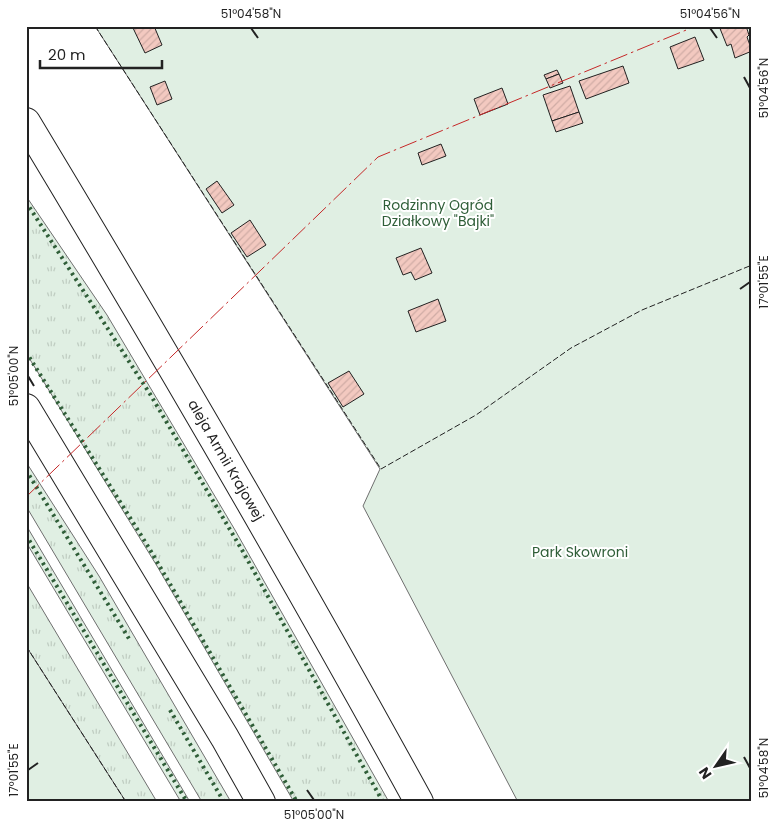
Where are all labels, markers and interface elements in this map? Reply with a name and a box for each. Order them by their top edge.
text: 51°04'58"N [221,5,281,22]
text: 51°04'56"N [680,5,740,22]
scale bar [40,38,162,70]
text: 20 m [48,44,86,65]
text: 51°04'56"N [755,58,772,118]
park label: Rodzinny Ogród Działkowy "Bajki" [382,195,494,231]
text: 17°01'55"E [755,255,772,309]
text: 51°05'00"N [5,346,22,406]
street label: aleja Armii Krajowej [183,396,269,524]
park label: Park Skowroni [532,542,628,562]
text: 51°04'58"N [755,738,772,798]
north arrow [690,740,740,790]
text: 17°01'55"E [5,743,22,797]
text: N [694,763,716,783]
text: 51°05'00"N [284,806,344,823]

